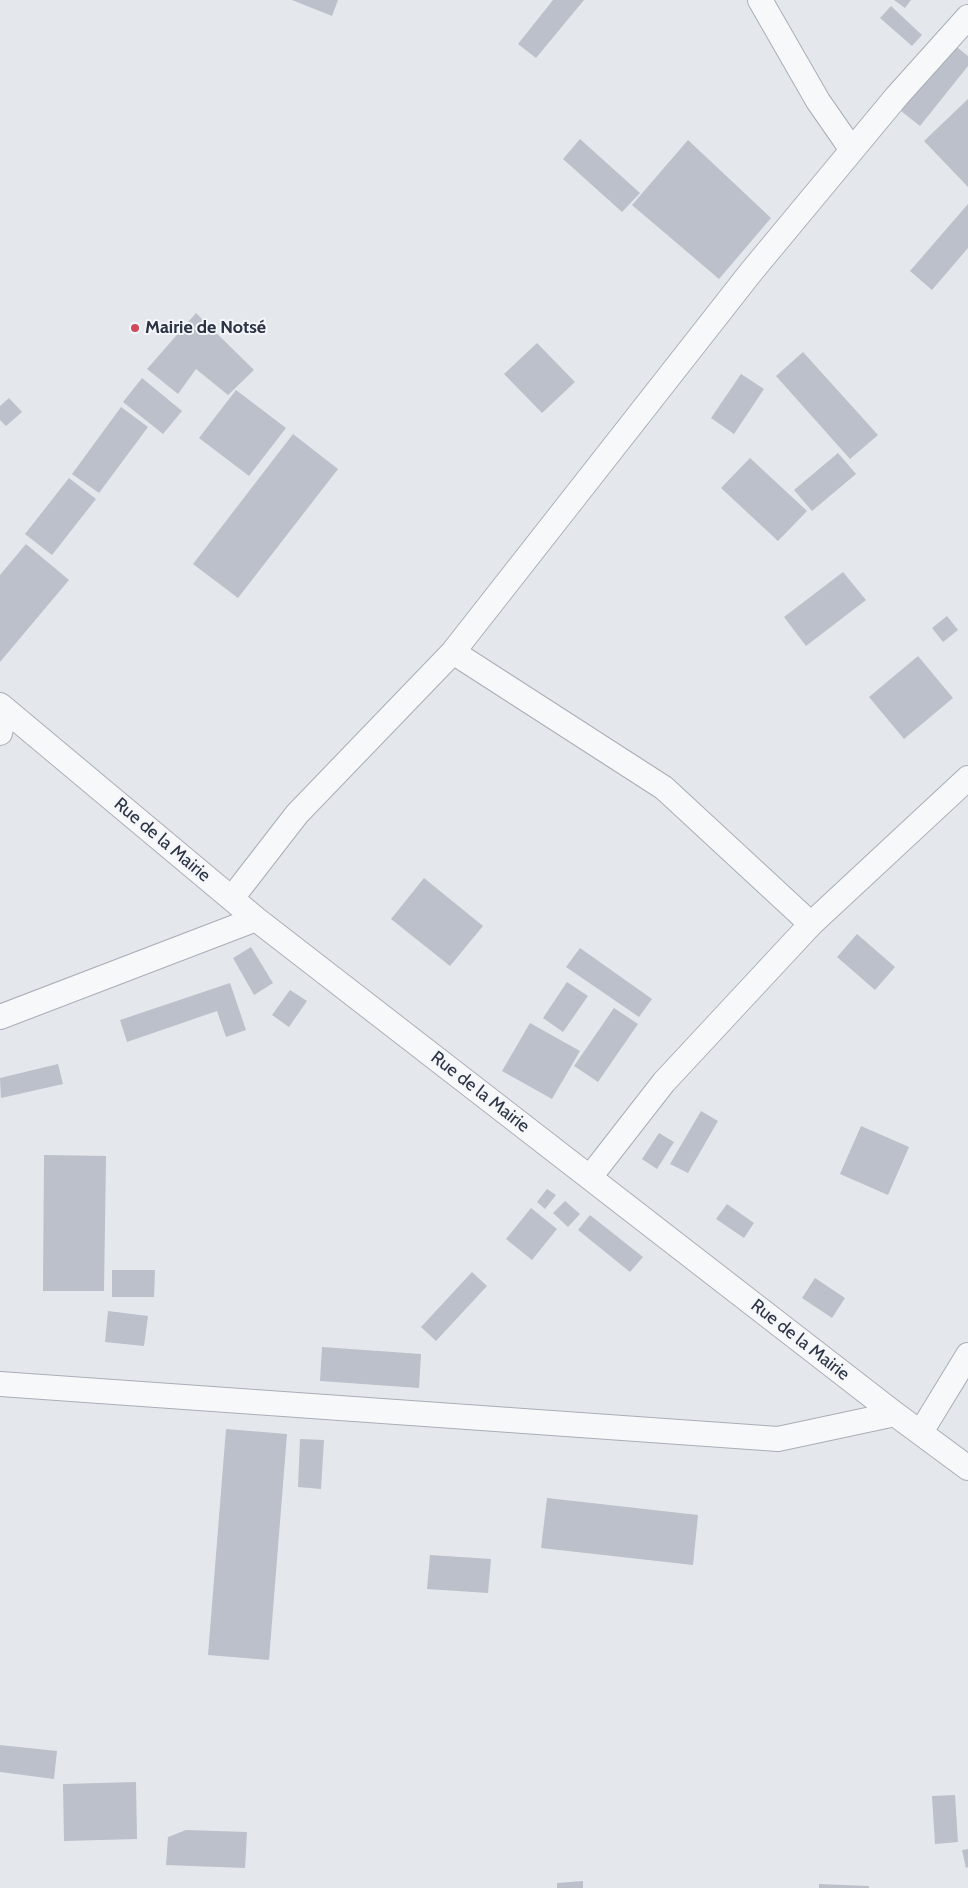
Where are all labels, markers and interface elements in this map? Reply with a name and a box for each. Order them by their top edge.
place label: Mairie de Notsé [145,317,266,339]
marker: Mairie de Notsé [129,322,141,334]
street label: Rue de la Mairie [109,793,215,887]
street label: Rue de la Mairie [426,1047,534,1137]
street label: Rue de la Mairie [746,1295,854,1385]

